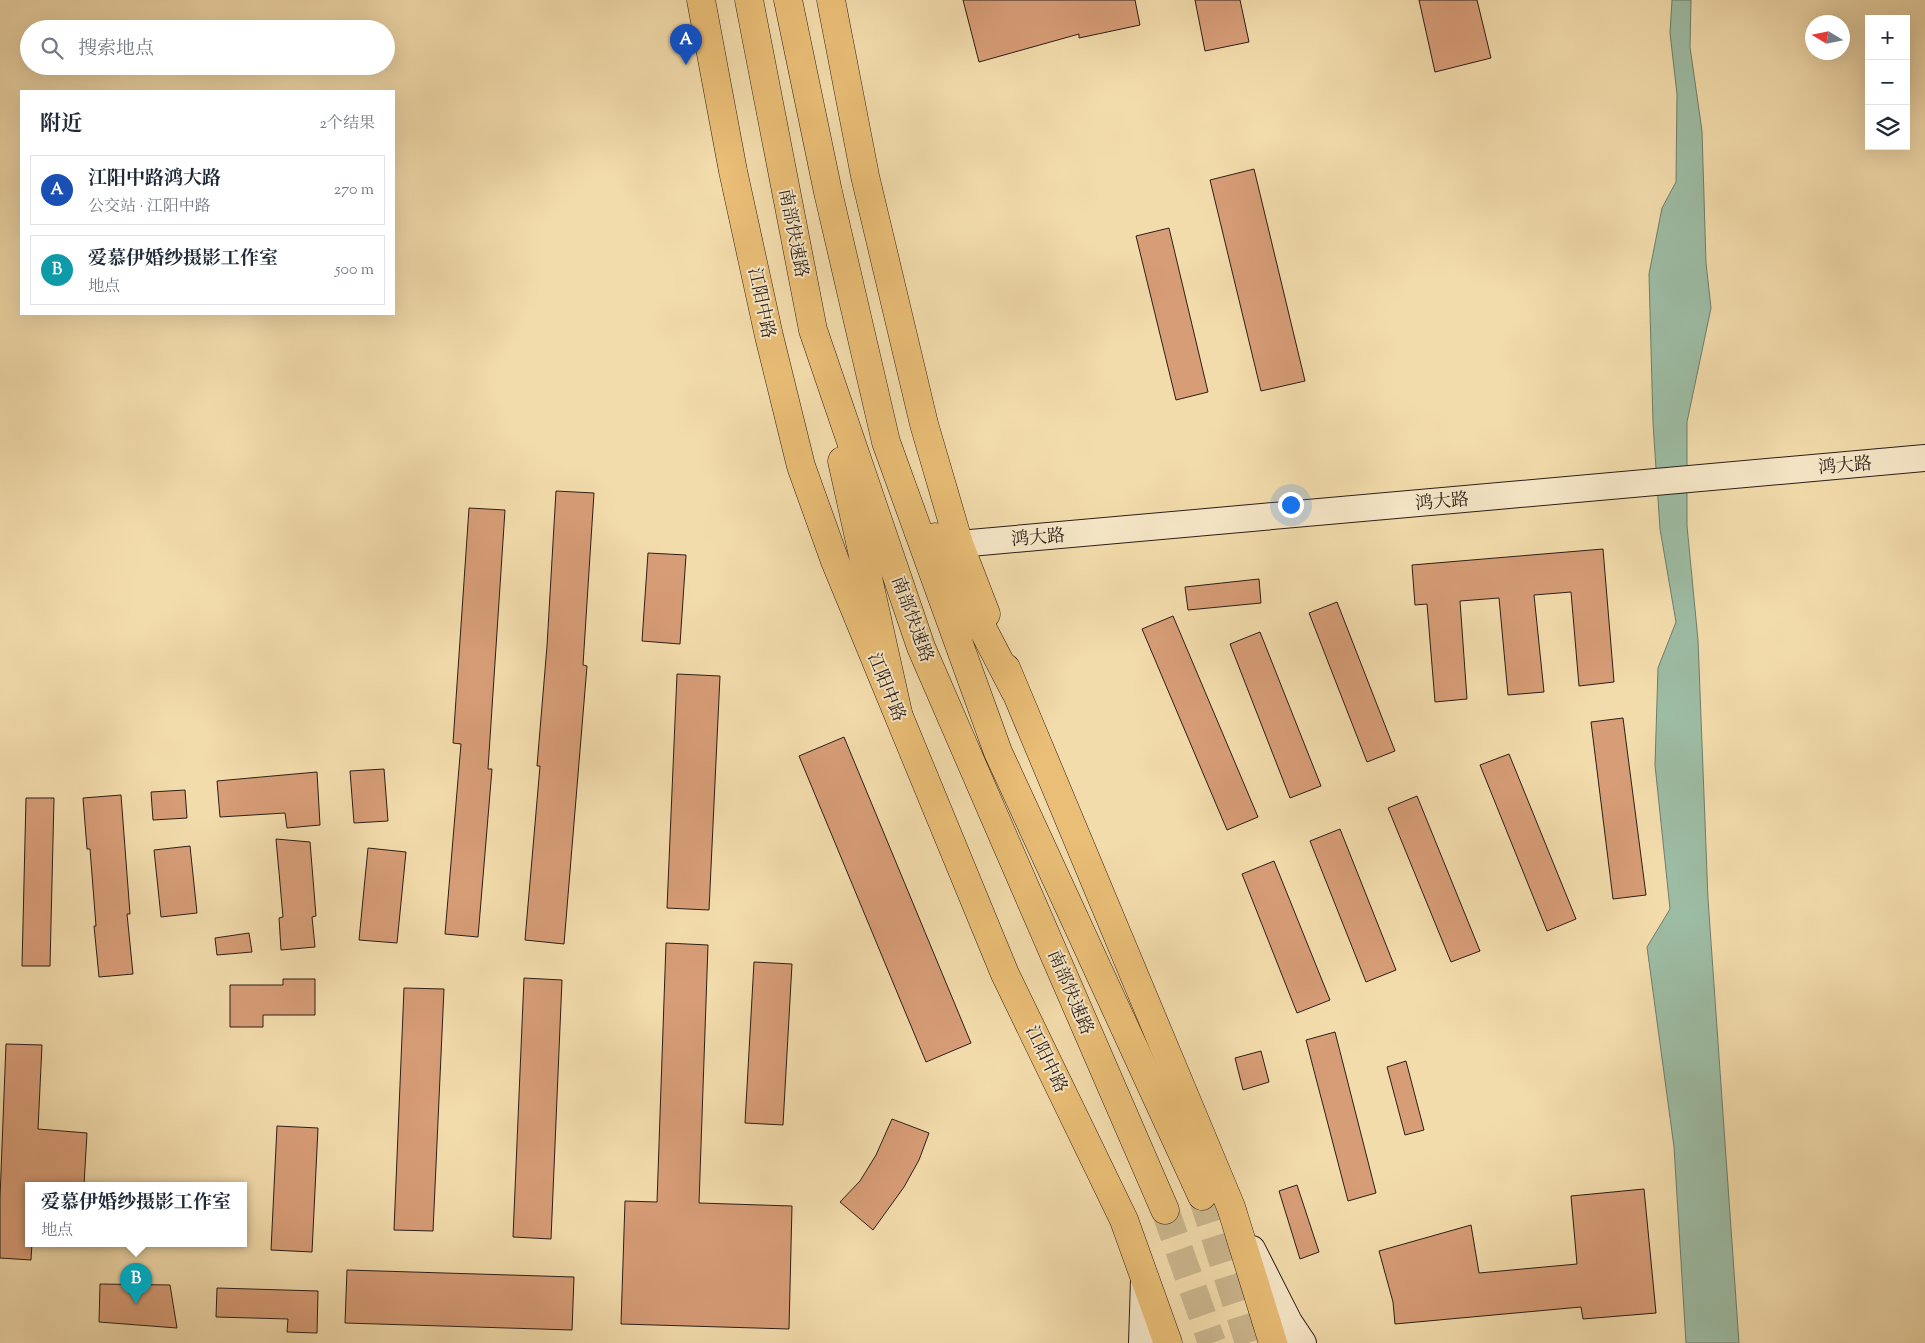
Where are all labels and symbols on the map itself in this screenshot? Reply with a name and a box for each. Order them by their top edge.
north arrow [1805,15,1850,60]
pin: A [670,24,702,65]
street label: 南部快速路 [771,187,813,280]
street label: 江阳中路 [740,265,780,341]
street label: 鸿大路 [1817,452,1873,482]
street label: 鸿大路 [1414,488,1470,518]
your location [1278,492,1304,518]
street label: 鸿大路 [1010,524,1066,554]
street label: 南部快速路 [884,573,939,666]
street label: 江阳中路 [860,650,911,726]
street label: 南部快速路 [1040,946,1099,1039]
street label: 江阳中路 [1018,1022,1073,1098]
pin: B [120,1263,152,1304]

